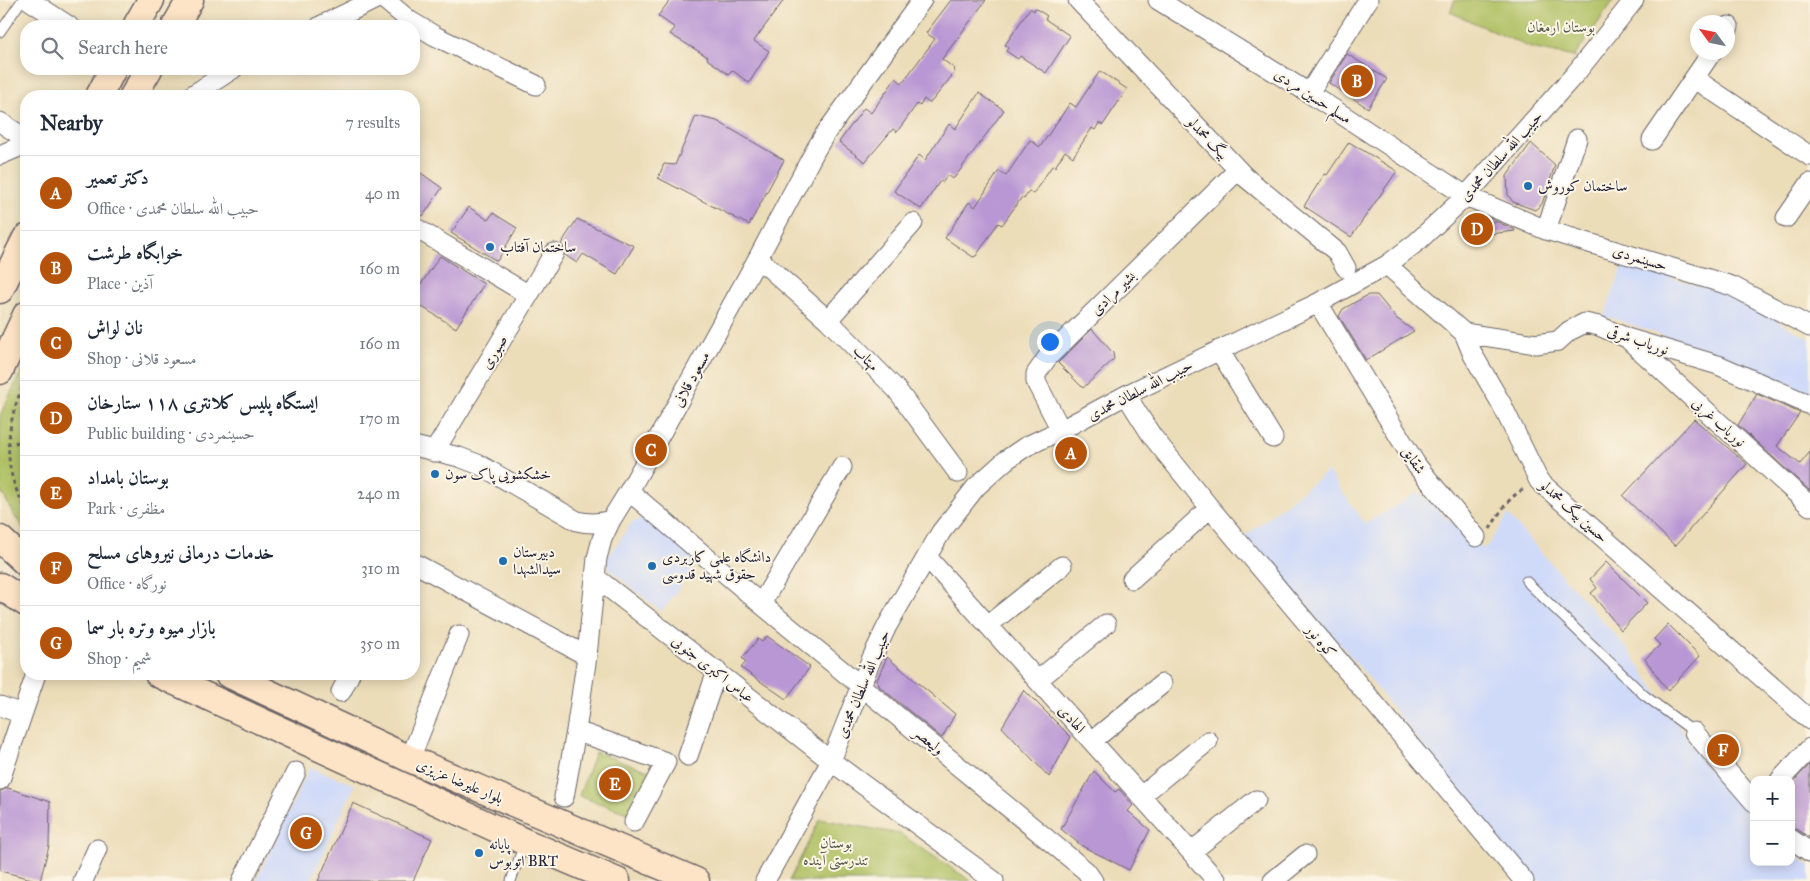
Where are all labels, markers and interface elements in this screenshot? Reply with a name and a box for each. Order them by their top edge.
north arrow [1690,15,1735,60]
park label: بوستان ارمغان [1527,18,1595,36]
search box [20,20,420,75]
icon: search [38,34,66,62]
text: Search here [78,36,168,59]
pin: B [1341,62,1373,100]
street label: مسلم حسین مردی [1268,64,1355,133]
street label: حبیب الله سلطان محمدی [1453,105,1547,206]
text: Nearby [40,110,103,136]
street label: بیگ محمدلو [1182,111,1233,163]
text: 7 results [345,113,400,132]
text: دکتر تعمیر [87,166,149,189]
place label: ساختمان کوروش [1538,177,1628,195]
marker: ساختمان کوروش [1522,180,1534,192]
text: A [51,184,61,203]
text: 40 m [365,184,400,203]
text: Office · حبیب الله سلطان محمدی [87,199,259,218]
pin: D [1461,210,1493,248]
place label: ساختمان آفتاب [500,238,576,256]
text: خوابگاه طرشت [87,241,183,264]
marker: ساختمان آفتاب [484,241,496,253]
street label: حسینمردی [1610,241,1669,276]
text: B [51,259,61,278]
text: 160 m [359,259,400,278]
street label: بشیر مرادی [1087,267,1141,320]
text: Place · آذین [87,274,153,293]
text: نان لواش [87,316,143,339]
street label: نوریاب شرقی [1605,321,1671,360]
your location [1037,329,1063,355]
street label: صبوری [477,332,511,372]
text: C [51,334,61,353]
text: 160 m [359,334,400,353]
street label: مهتاب [849,341,883,376]
street label: مسعود قلانی [668,348,714,410]
text: Shop · مسعود قلانی [87,349,196,368]
street label: حبیب الله سلطان محمدی [1083,353,1196,425]
text: ایستگاه پلیس کلانتری ۱۱۸ ستارخان [87,391,318,414]
street label: نوریاب غربی [1687,393,1750,452]
text: D [50,409,62,428]
text: 170 m [359,409,400,428]
text: Public building · حسینمردی [87,424,255,443]
pin: C [635,431,667,469]
pin: A [1055,434,1087,472]
street label: شقایق [1398,443,1430,477]
place label: خشکشویی پاک سون [445,465,551,485]
text: بوستان بامداد [87,466,169,489]
marker: خشکشویی پاک سون [429,468,441,480]
street label: حسین بیگ محمدلو [1535,474,1612,546]
text: E [50,484,62,503]
text: 240 m [357,484,400,503]
text: Park · مظفری [87,499,165,518]
text: خدمات درمانی نیروهای مسلح [87,541,274,564]
place label: دبيرستان سیدالشهدا [513,543,561,579]
place label: دانشگاه علمی کاربردی حقوق شهید قدوسی [662,547,771,585]
marker: دبيرستان سیدالشهدا [497,555,509,567]
text: F [51,559,61,578]
text: 310 m [361,559,400,578]
marker: دانشگاه علمی کاربردی حقوق شهید قدوسی [646,560,658,572]
text: Office · نورگاه [87,574,167,593]
text: بازار میوه وتره بار سما [87,616,216,639]
street label: کوه نور [1301,619,1340,661]
street label: حبیب الله سلطان محمدی [829,626,895,741]
street label: عباس اکبری جنوبی [667,631,758,708]
text: G [50,634,62,653]
text: 350 m [360,634,400,653]
text: Shop · شمیم [87,649,152,668]
street label: الهادی [1055,701,1089,737]
street label: ولیعصر [908,722,948,760]
pin: F [1707,731,1739,769]
street label: بلوار علیرضا عزیزی [413,755,506,809]
pin: E [599,765,631,803]
map controls [1750,776,1795,866]
button: + [1750,776,1795,821]
pin: G [290,814,322,852]
button: − [1750,821,1795,866]
park label: بوستان تندرستی آینده [803,834,869,871]
place label: پایانه اتوبوس BRT [489,835,558,870]
marker: پایانه اتوبوس BRT [473,847,485,859]

